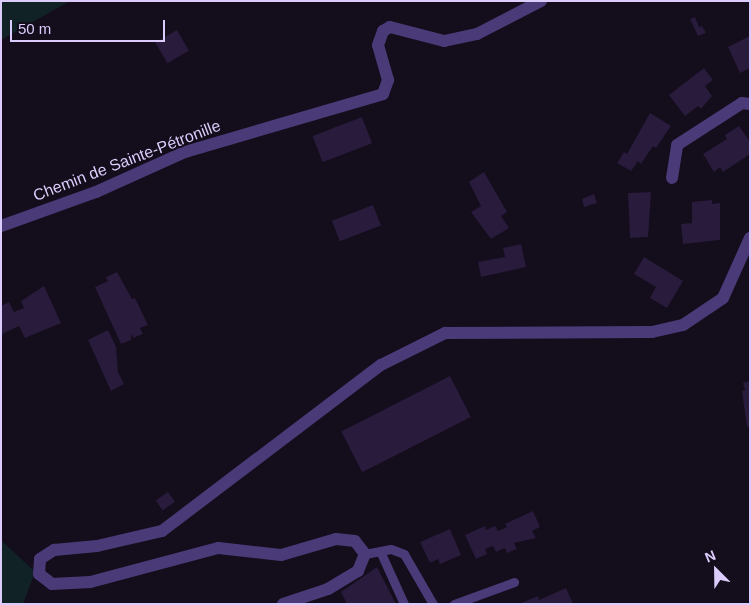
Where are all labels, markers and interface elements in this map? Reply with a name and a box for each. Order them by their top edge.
scale bar [12,10,168,42]
text: 50 m [18,20,51,37]
street label: Chemin de Sainte-Pétronille [31,116,223,206]
north arrow [691,545,741,595]
text: N [702,547,718,566]

